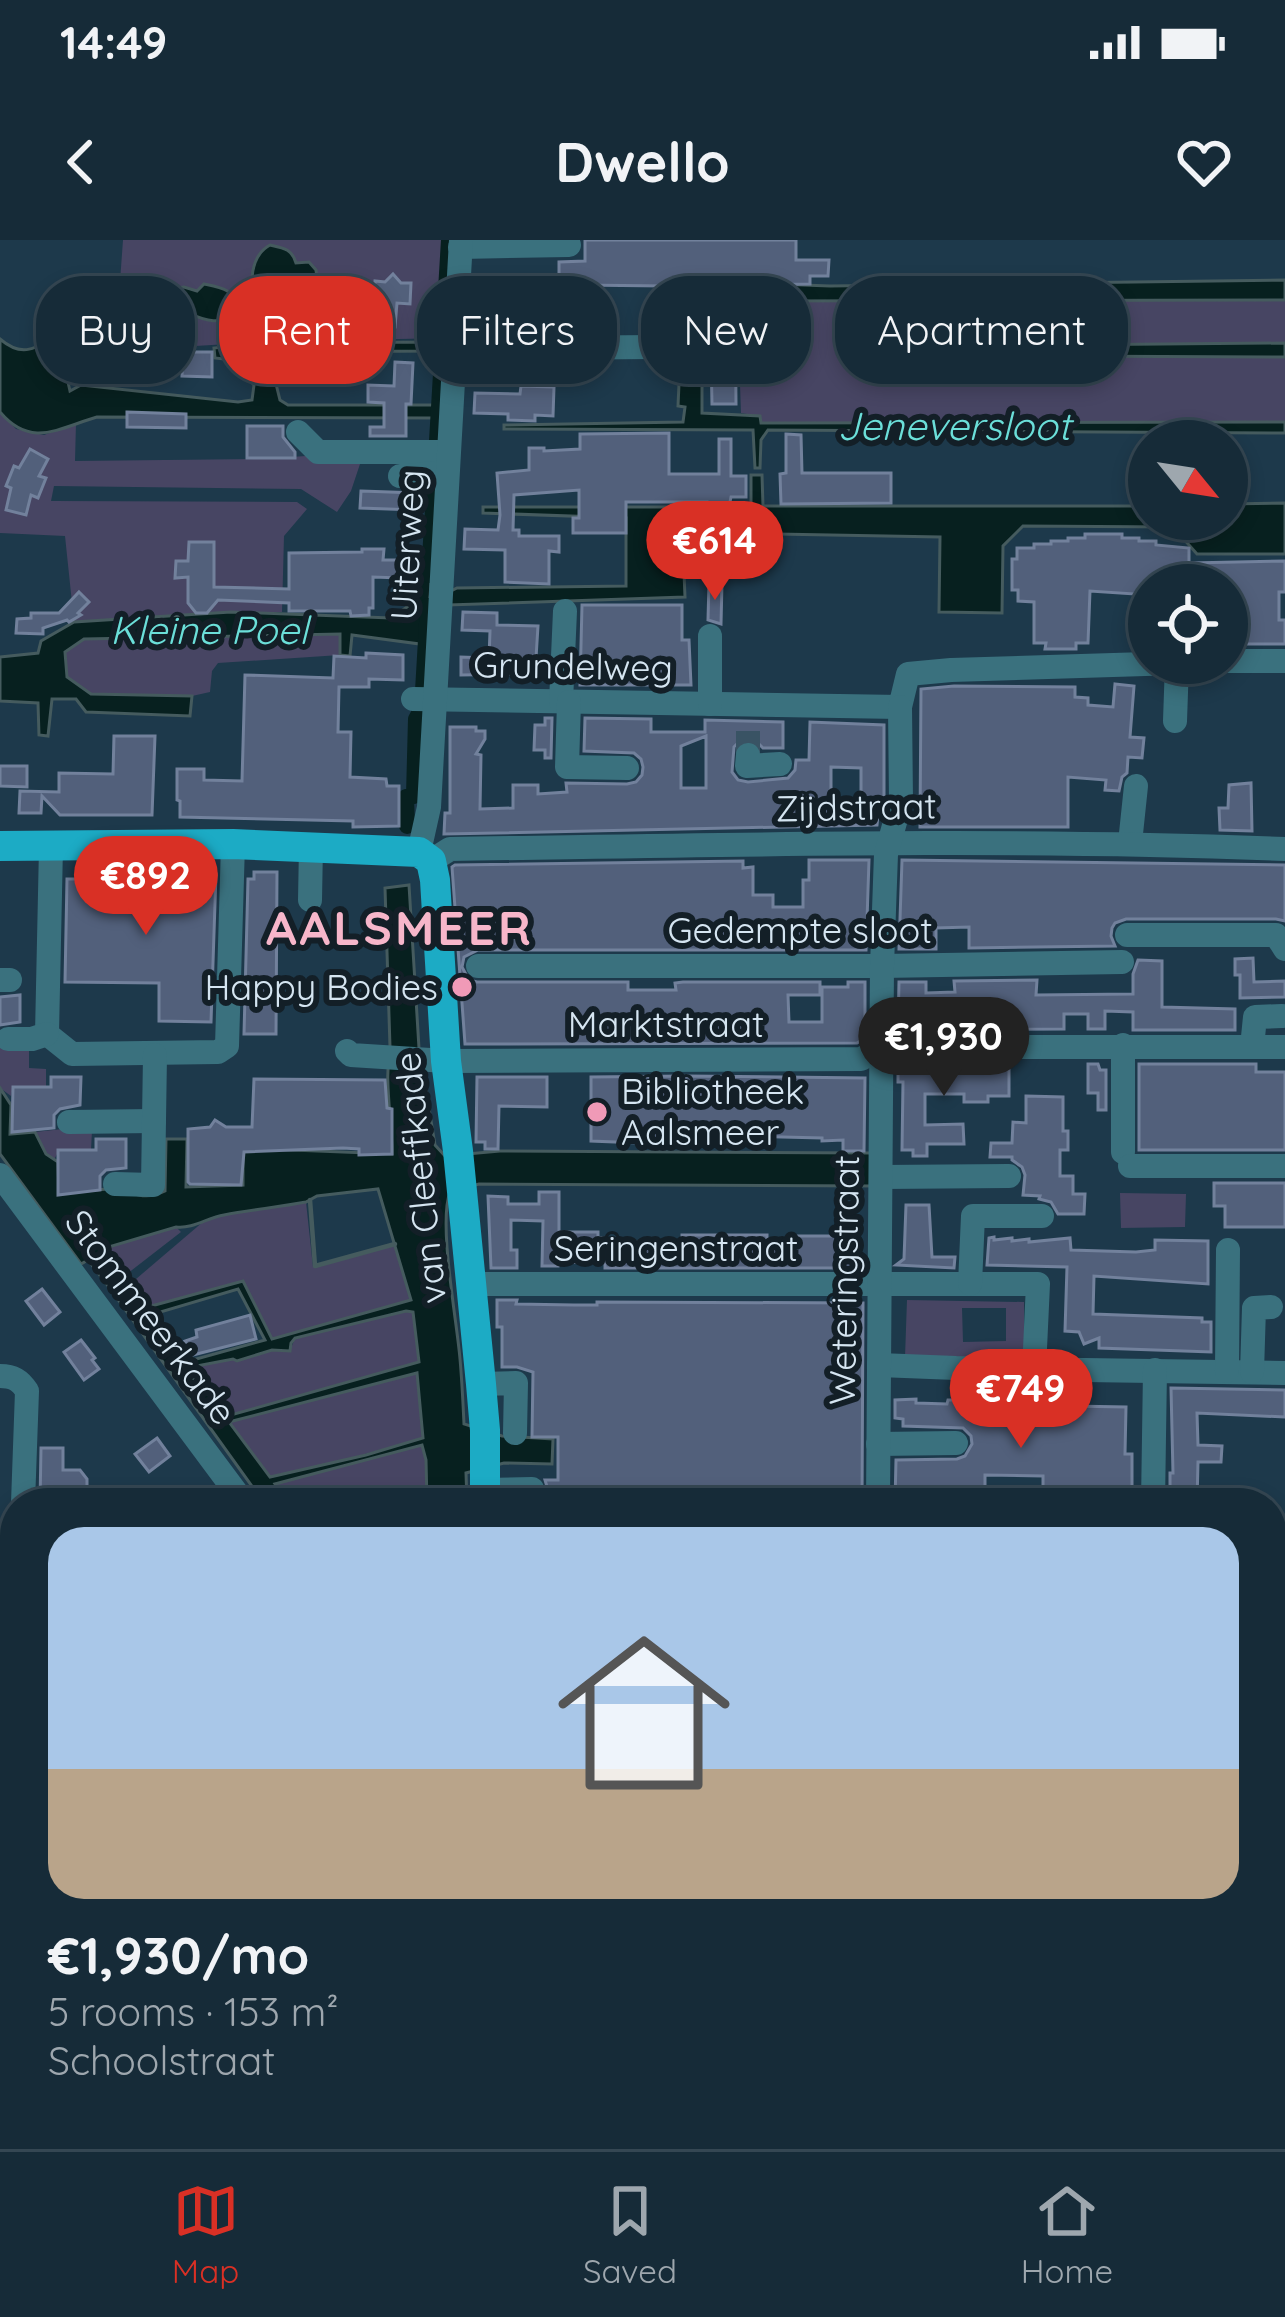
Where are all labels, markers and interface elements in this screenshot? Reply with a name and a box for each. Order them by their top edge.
text: 14:49 [60,14,167,70]
text: Dwello [555,128,730,196]
icon: back [48,129,114,195]
icon: heart [1171,129,1237,195]
chip: Buy [36,276,195,384]
chip: Rent [219,276,393,384]
chip: Filters [417,276,617,384]
chip: New [641,276,811,384]
chip: Apartment [835,276,1128,384]
water label: Jeneversloot [837,401,1074,450]
north arrow [1128,420,1248,540]
map controls [1128,420,1248,684]
street label: Uiterweg [380,468,433,622]
pin: €614 [644,501,786,603]
text: €614 [673,515,757,564]
button: locate [1128,564,1248,684]
water label: Kleine Poel [110,605,312,654]
street label: Grundelweg [473,641,673,690]
street label: Zijdstraat [775,783,937,830]
pin: €892 [75,836,217,938]
text: €892 [101,850,191,899]
district label: AALSMEER [266,897,534,957]
street label: Gedempte sloot [668,907,932,952]
place label: Happy Bodies [204,964,438,1009]
marker: Happy Bodies [449,974,475,1000]
pin: €1,930 [846,997,1042,1099]
street label: Marktstraat [568,1001,764,1046]
text: €1,930 [885,1011,1003,1060]
street label: van Cleeffkade [384,1050,455,1306]
place label: Bibliotheek Aalsmeer [621,1068,804,1154]
marker: Bibliotheek Aalsmeer [584,1099,610,1125]
street label: Weteringstraat [819,1155,868,1405]
street label: Stommeerkade [56,1200,247,1433]
street label: Seringenstraat [554,1225,798,1270]
pin: €749 [950,1349,1092,1451]
text: €749 [977,1363,1065,1412]
icon: home [536,1605,752,1821]
text: €1,930/mo [48,1923,309,1987]
text: 5 rooms · 153 m² [48,1987,339,2036]
text: Schoolstraat [48,2036,275,2085]
tab: Map [172,2178,239,2291]
tab: Saved [583,2178,677,2291]
tab: Home [1021,2178,1113,2291]

